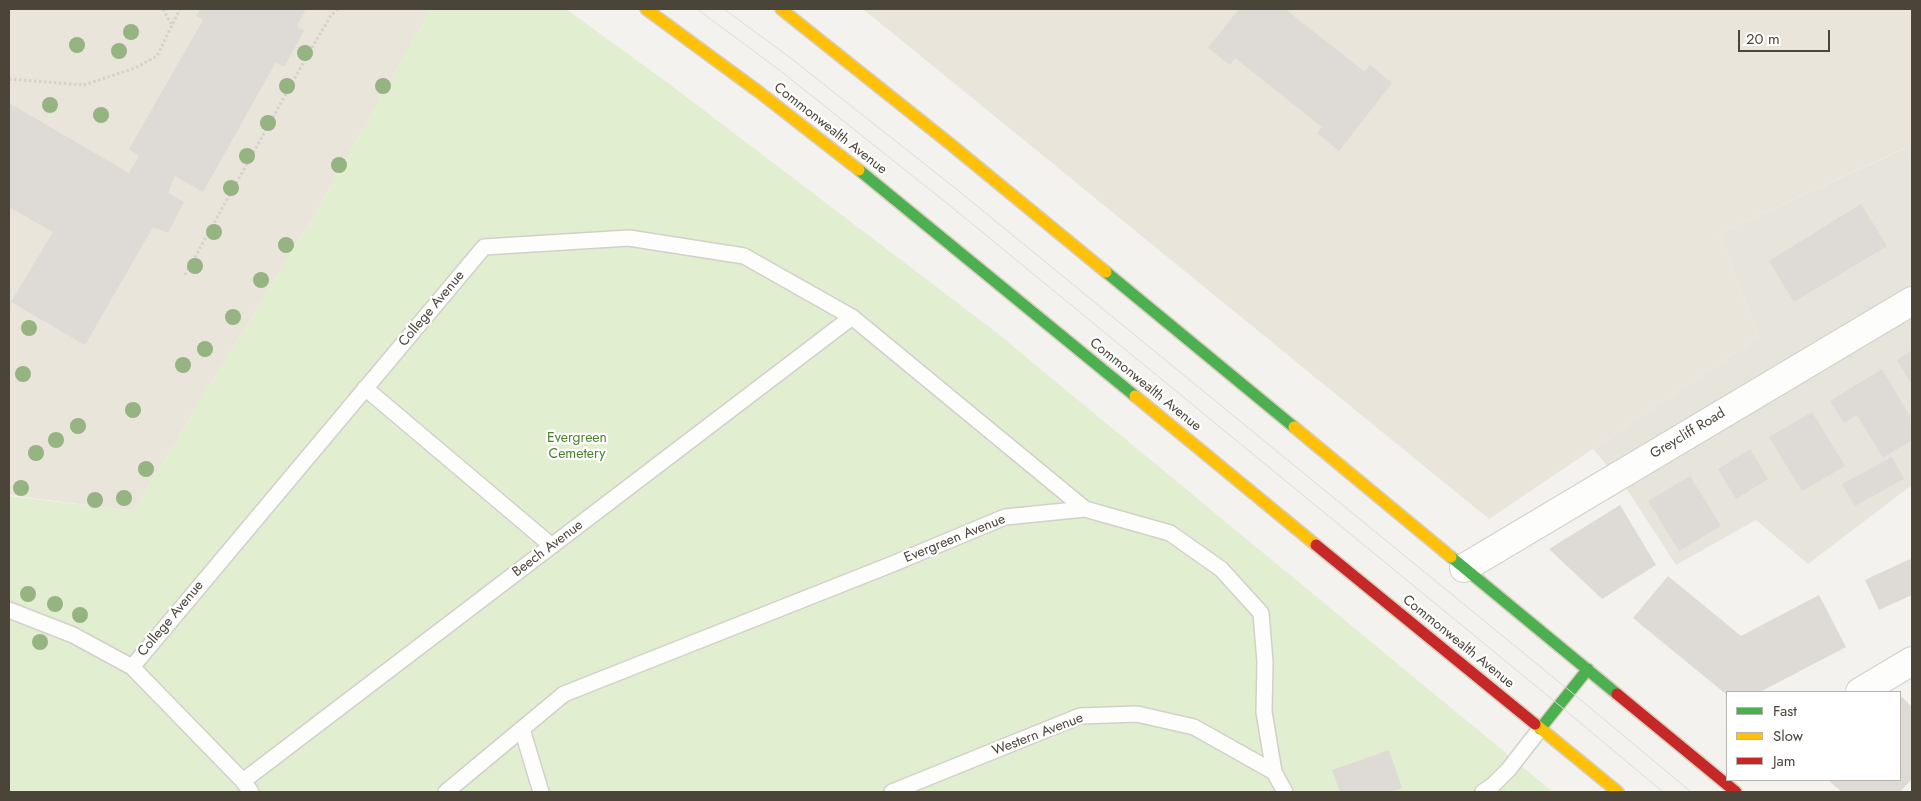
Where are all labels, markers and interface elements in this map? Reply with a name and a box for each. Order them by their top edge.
scale bar [1741,20,1834,52]
text: 20 m [1746,28,1780,50]
street label: Commonwealth Avenue [770,80,890,178]
street label: College Avenue [395,268,469,350]
street label: Commonwealth Avenue [1086,335,1204,435]
street label: Greycliff Road [1648,405,1728,463]
park label: Evergreen Cemetery [547,431,607,464]
street label: Evergreen Avenue [902,511,1008,567]
street label: Beech Avenue [509,517,587,581]
street label: College Avenue [134,578,208,660]
street label: Commonwealth Avenue [1399,592,1517,692]
legend [1726,691,1901,781]
text: Fast [1773,700,1797,722]
street label: Western Avenue [990,710,1086,760]
text: Slow [1773,725,1803,747]
text: Jam [1773,750,1796,772]

